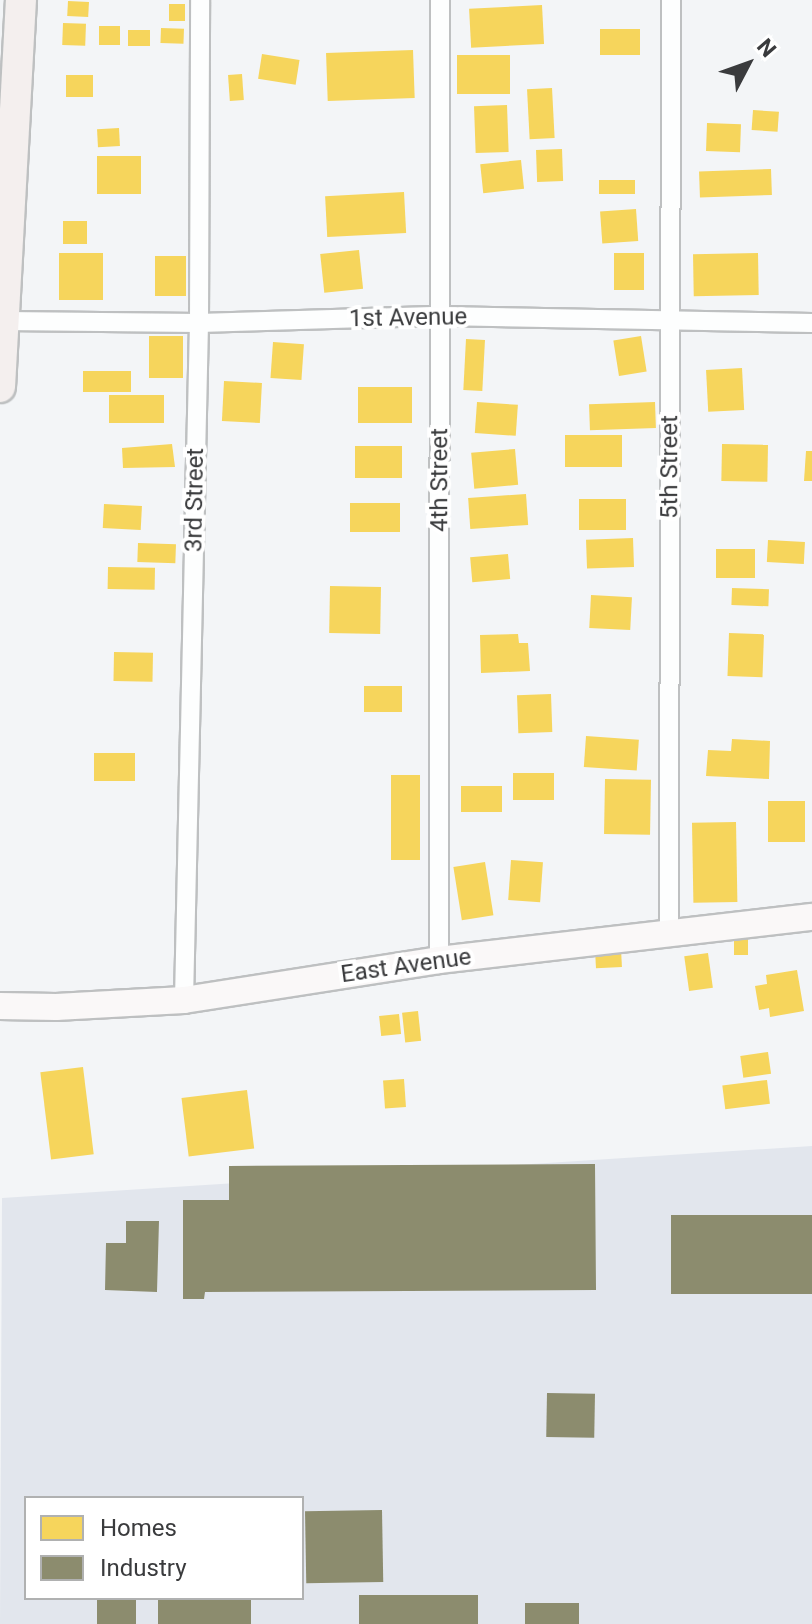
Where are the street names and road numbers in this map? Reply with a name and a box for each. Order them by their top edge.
street label: 1st Avenue [349,303,467,333]
street label: 5th Street [656,415,684,519]
street label: 4th Street [426,428,454,532]
street label: 3rd Street [180,448,210,552]
street label: East Avenue [339,943,473,989]

